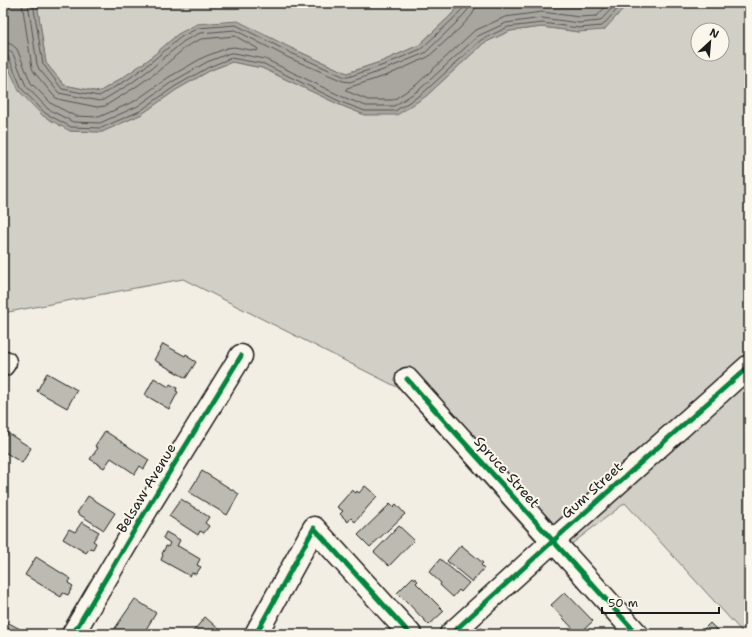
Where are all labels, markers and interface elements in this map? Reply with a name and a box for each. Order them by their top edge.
north arrow [690,22,730,62]
text: N [707,25,722,42]
street label: Spruce Street [470,433,544,511]
street label: Belsaw Avenue [112,440,180,536]
street label: Gum Street [558,458,626,522]
scale bar [602,589,719,615]
text: 50 m [608,595,638,611]

